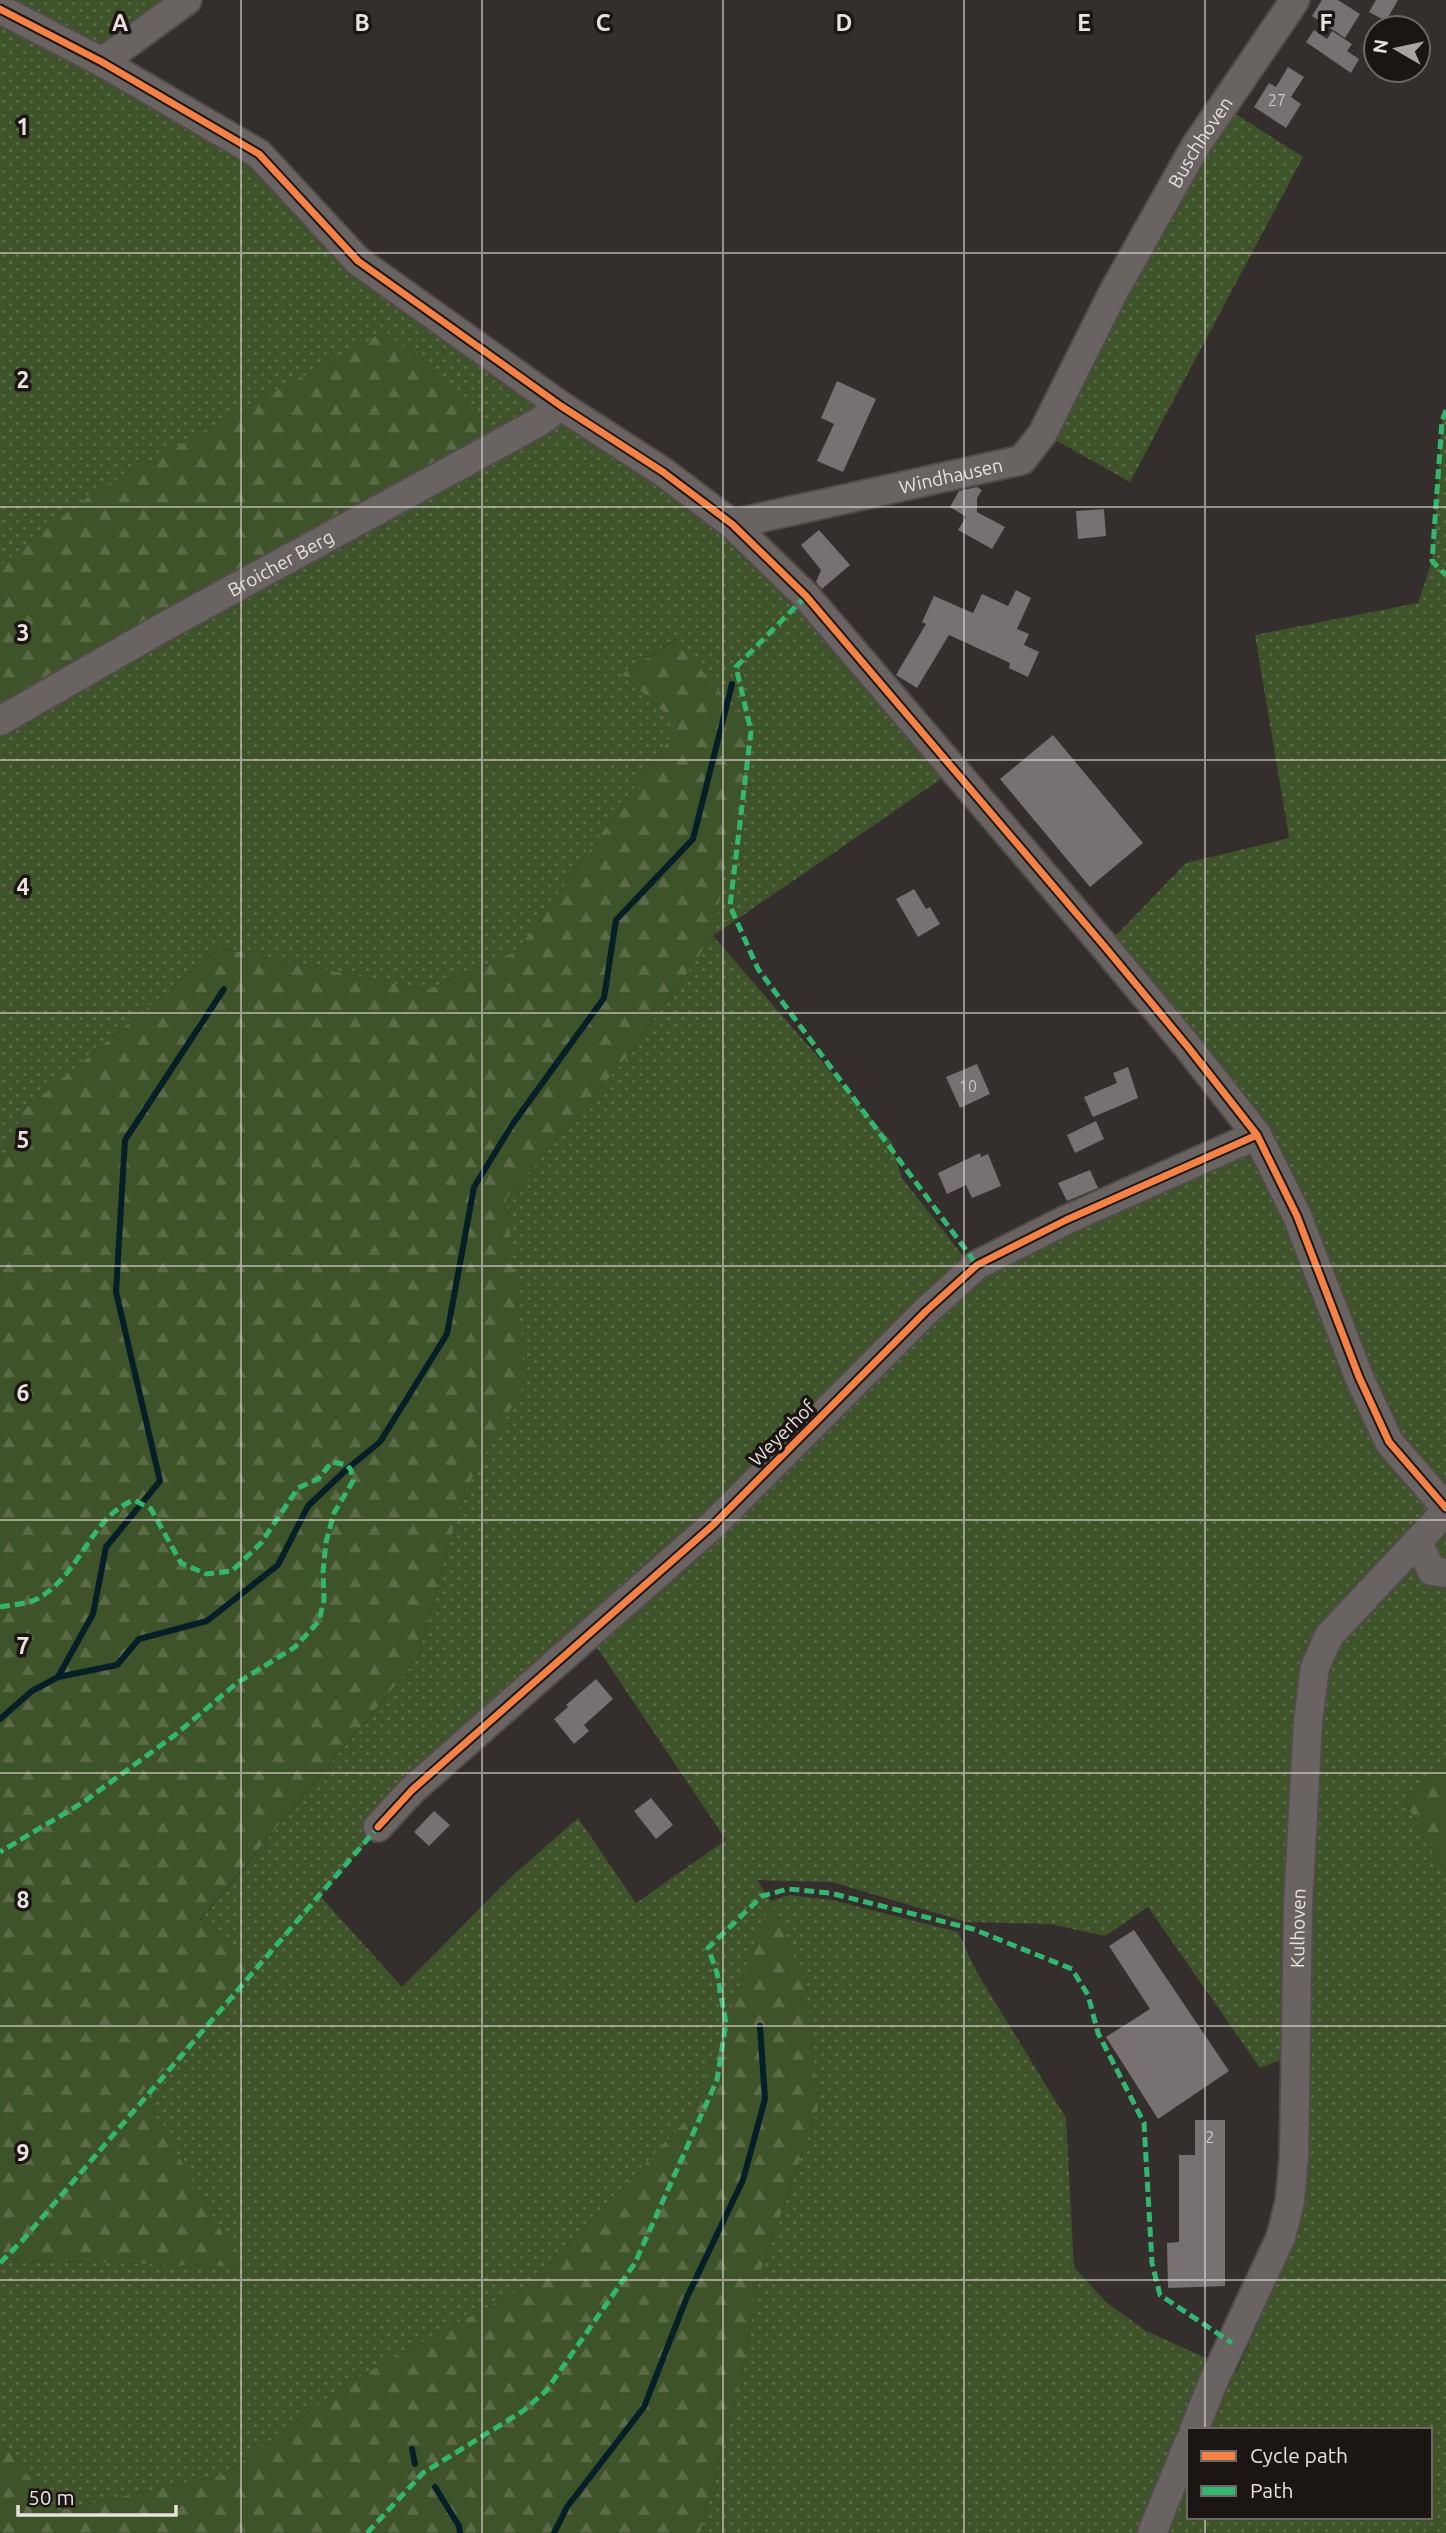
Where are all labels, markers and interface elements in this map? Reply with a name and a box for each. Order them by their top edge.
text: A [112,10,128,35]
text: B [354,10,370,35]
text: C [596,10,611,35]
text: D [836,10,852,35]
text: E [1077,10,1091,35]
text: F [1320,10,1333,35]
north arrow [1362,14,1432,84]
text: N [1368,38,1392,55]
house number: 27 [1268,91,1286,109]
street label: Buschhoven [1163,92,1237,192]
text: 1 [17,114,29,139]
text: 2 [17,367,29,392]
street label: Windhausen [897,454,1005,498]
street label: Broicher Berg [224,525,337,601]
text: 3 [17,620,29,645]
text: 4 [17,874,30,899]
house number: 10 [959,1077,977,1095]
text: 5 [17,1127,29,1152]
text: 6 [17,1380,30,1405]
street label: Weyerhof [745,1395,820,1470]
text: 7 [17,1633,29,1658]
text: 8 [17,1887,29,1912]
street label: Kulhoven [1286,1888,1310,1968]
house number: 2 [1205,2128,1215,2146]
text: 9 [17,2140,29,2165]
legend [1187,2428,1432,2519]
text: Cycle path [1250,2443,1348,2467]
scale bar [18,2474,175,2518]
text: Path [1250,2478,1293,2502]
text: 50 m [28,2485,75,2509]

